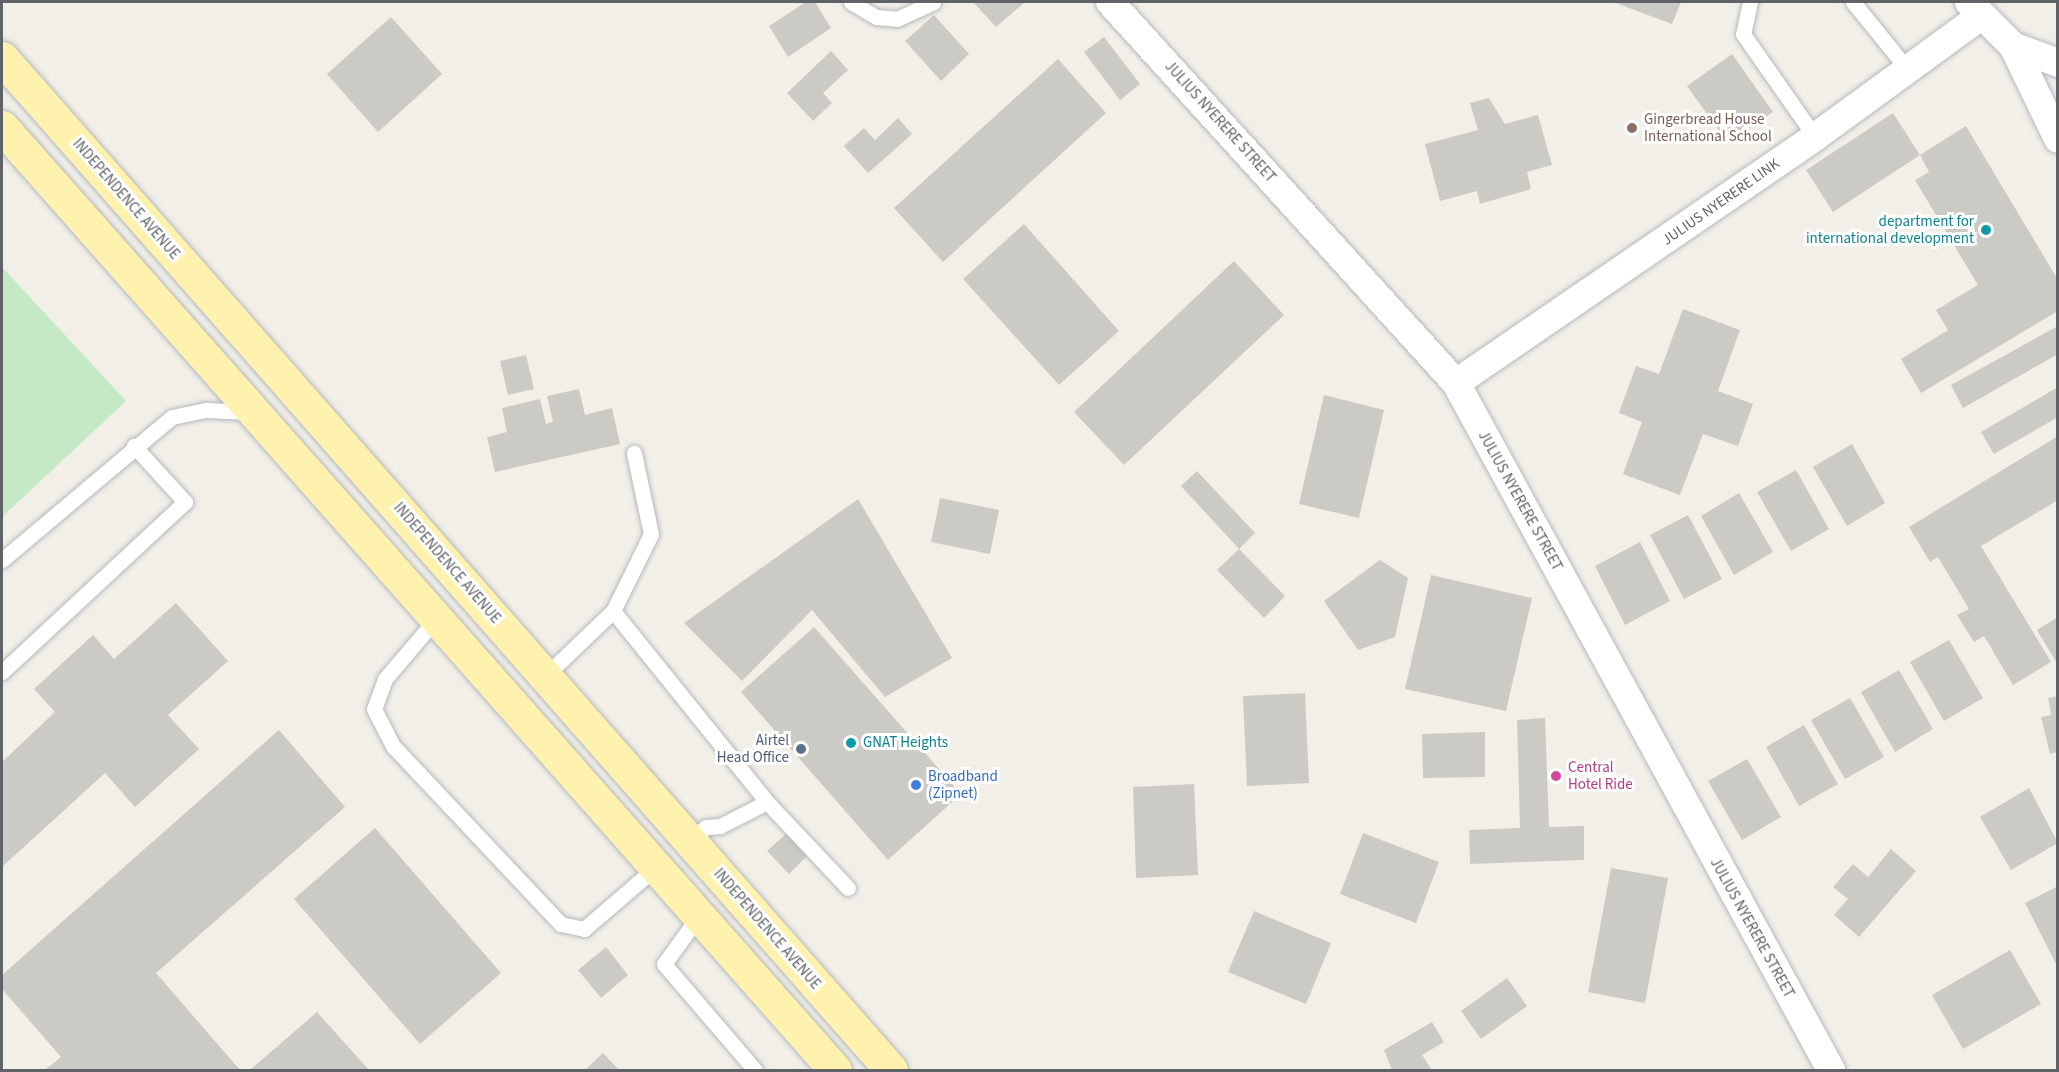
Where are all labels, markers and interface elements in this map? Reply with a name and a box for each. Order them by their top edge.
street label: JULIUS NYERERE STREET [1161,57,1279,187]
place label: Gingerbread House International School [1644,110,1772,145]
marker: Gingerbread House International School [1625,121,1639,135]
street label: INDEPENDENCE AVENUE [69,135,183,263]
street label: JULIUS NYERERE LINK [1659,155,1783,249]
place label: department for international development [1806,212,1974,247]
marker: department for international development [1979,223,1993,237]
street label: JULIUS NYERERE STREET [1474,428,1566,574]
street label: INDEPENDENCE AVENUE [390,499,504,627]
place label: Airtel Head Office [717,731,789,766]
place label: GNAT Heights [863,734,948,752]
marker: GNAT Heights [844,736,858,750]
marker: Airtel Head Office [794,742,808,756]
place label: Central Hotel Ride [1568,758,1633,793]
place label: Broadband (Zipnet) [928,767,998,802]
marker: Central Hotel Ride [1549,769,1563,783]
marker: Broadband (Zipnet) [909,778,923,792]
street label: JULIUS NYERERE STREET [1706,855,1798,1001]
street label: INDEPENDENCE AVENUE [710,865,824,993]

